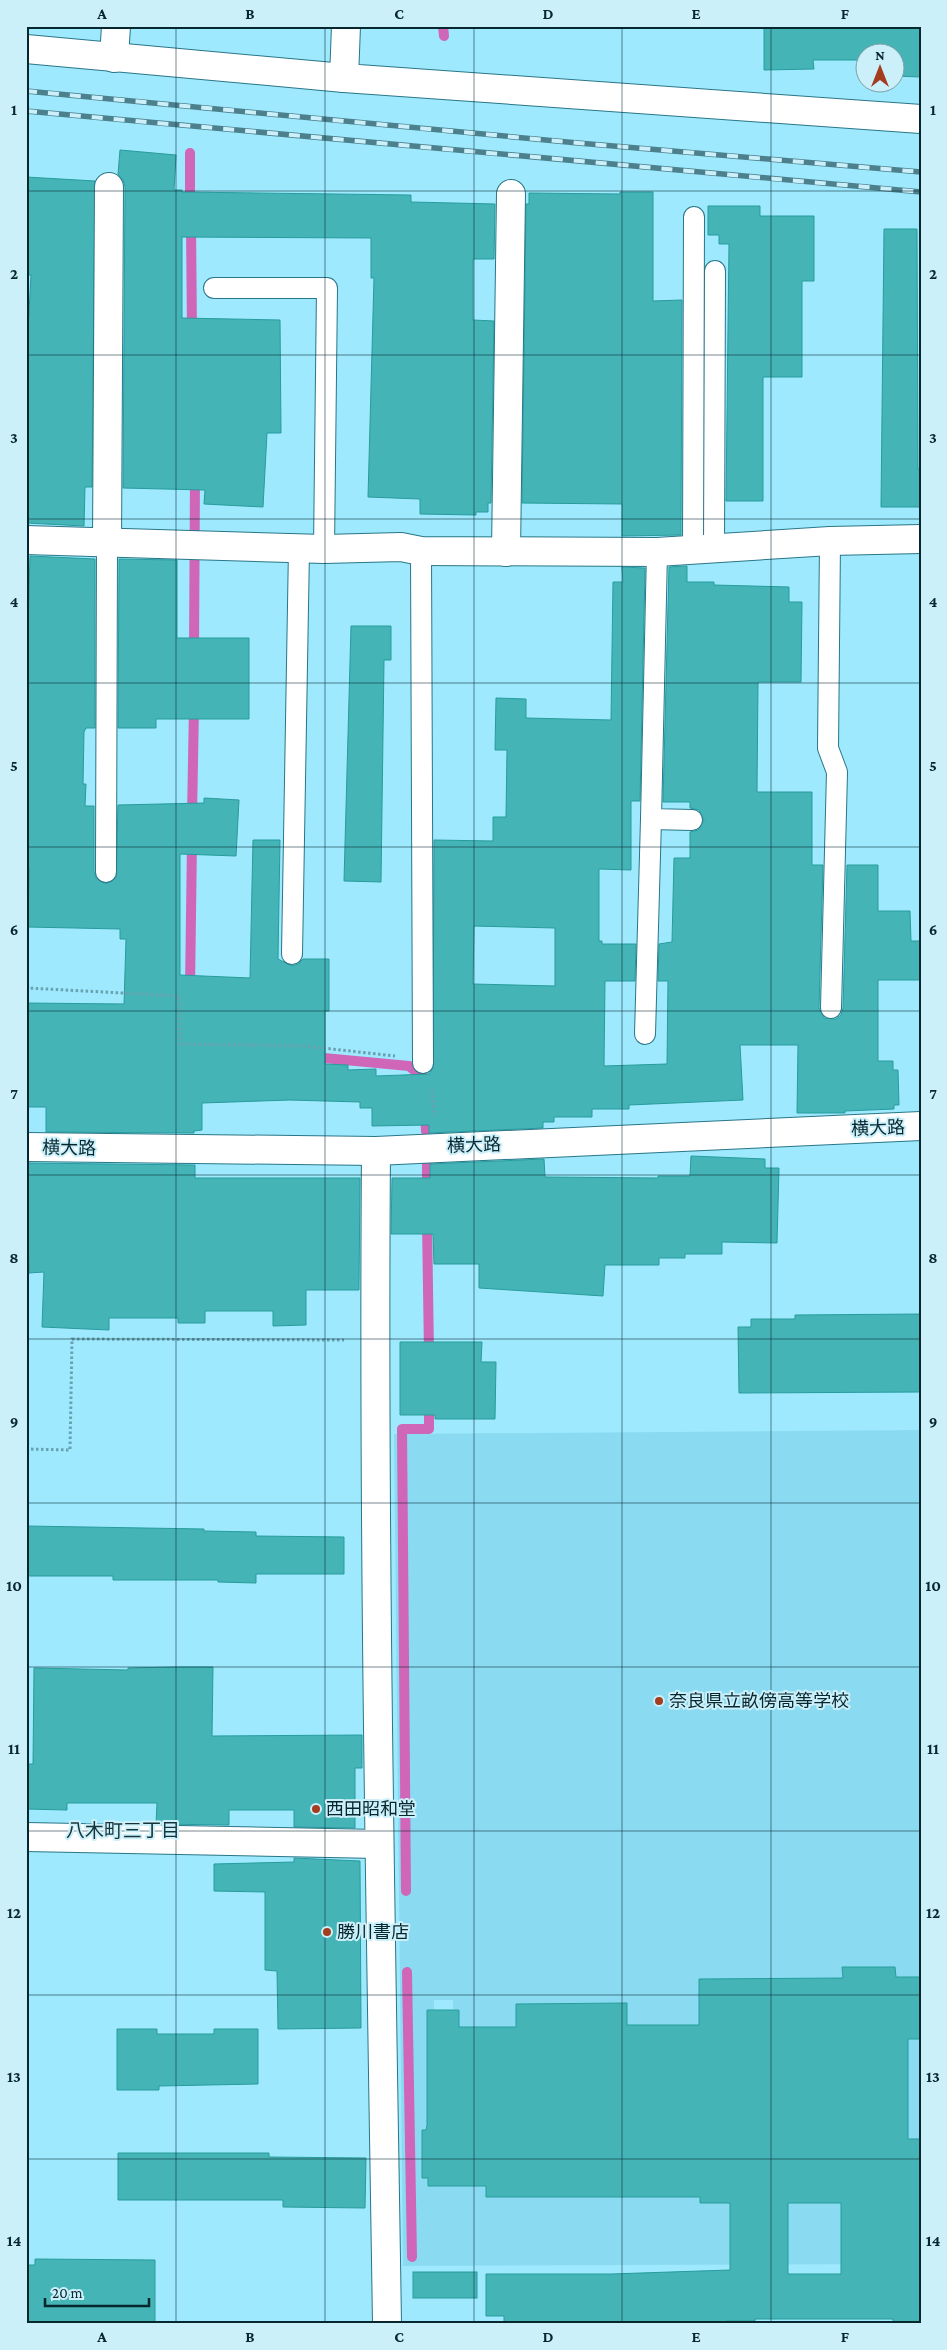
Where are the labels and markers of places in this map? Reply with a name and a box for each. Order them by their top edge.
place label: 奈良県立畝傍高等学校 [669,1691,849,1711]
marker: 奈良県立畝傍高等学校 [653,1695,665,1707]
place label: 西田昭和堂 [326,1799,416,1819]
marker: 西田昭和堂 [310,1803,322,1815]
place label: 勝川書店 [337,1922,409,1942]
marker: 勝川書店 [321,1926,333,1938]

